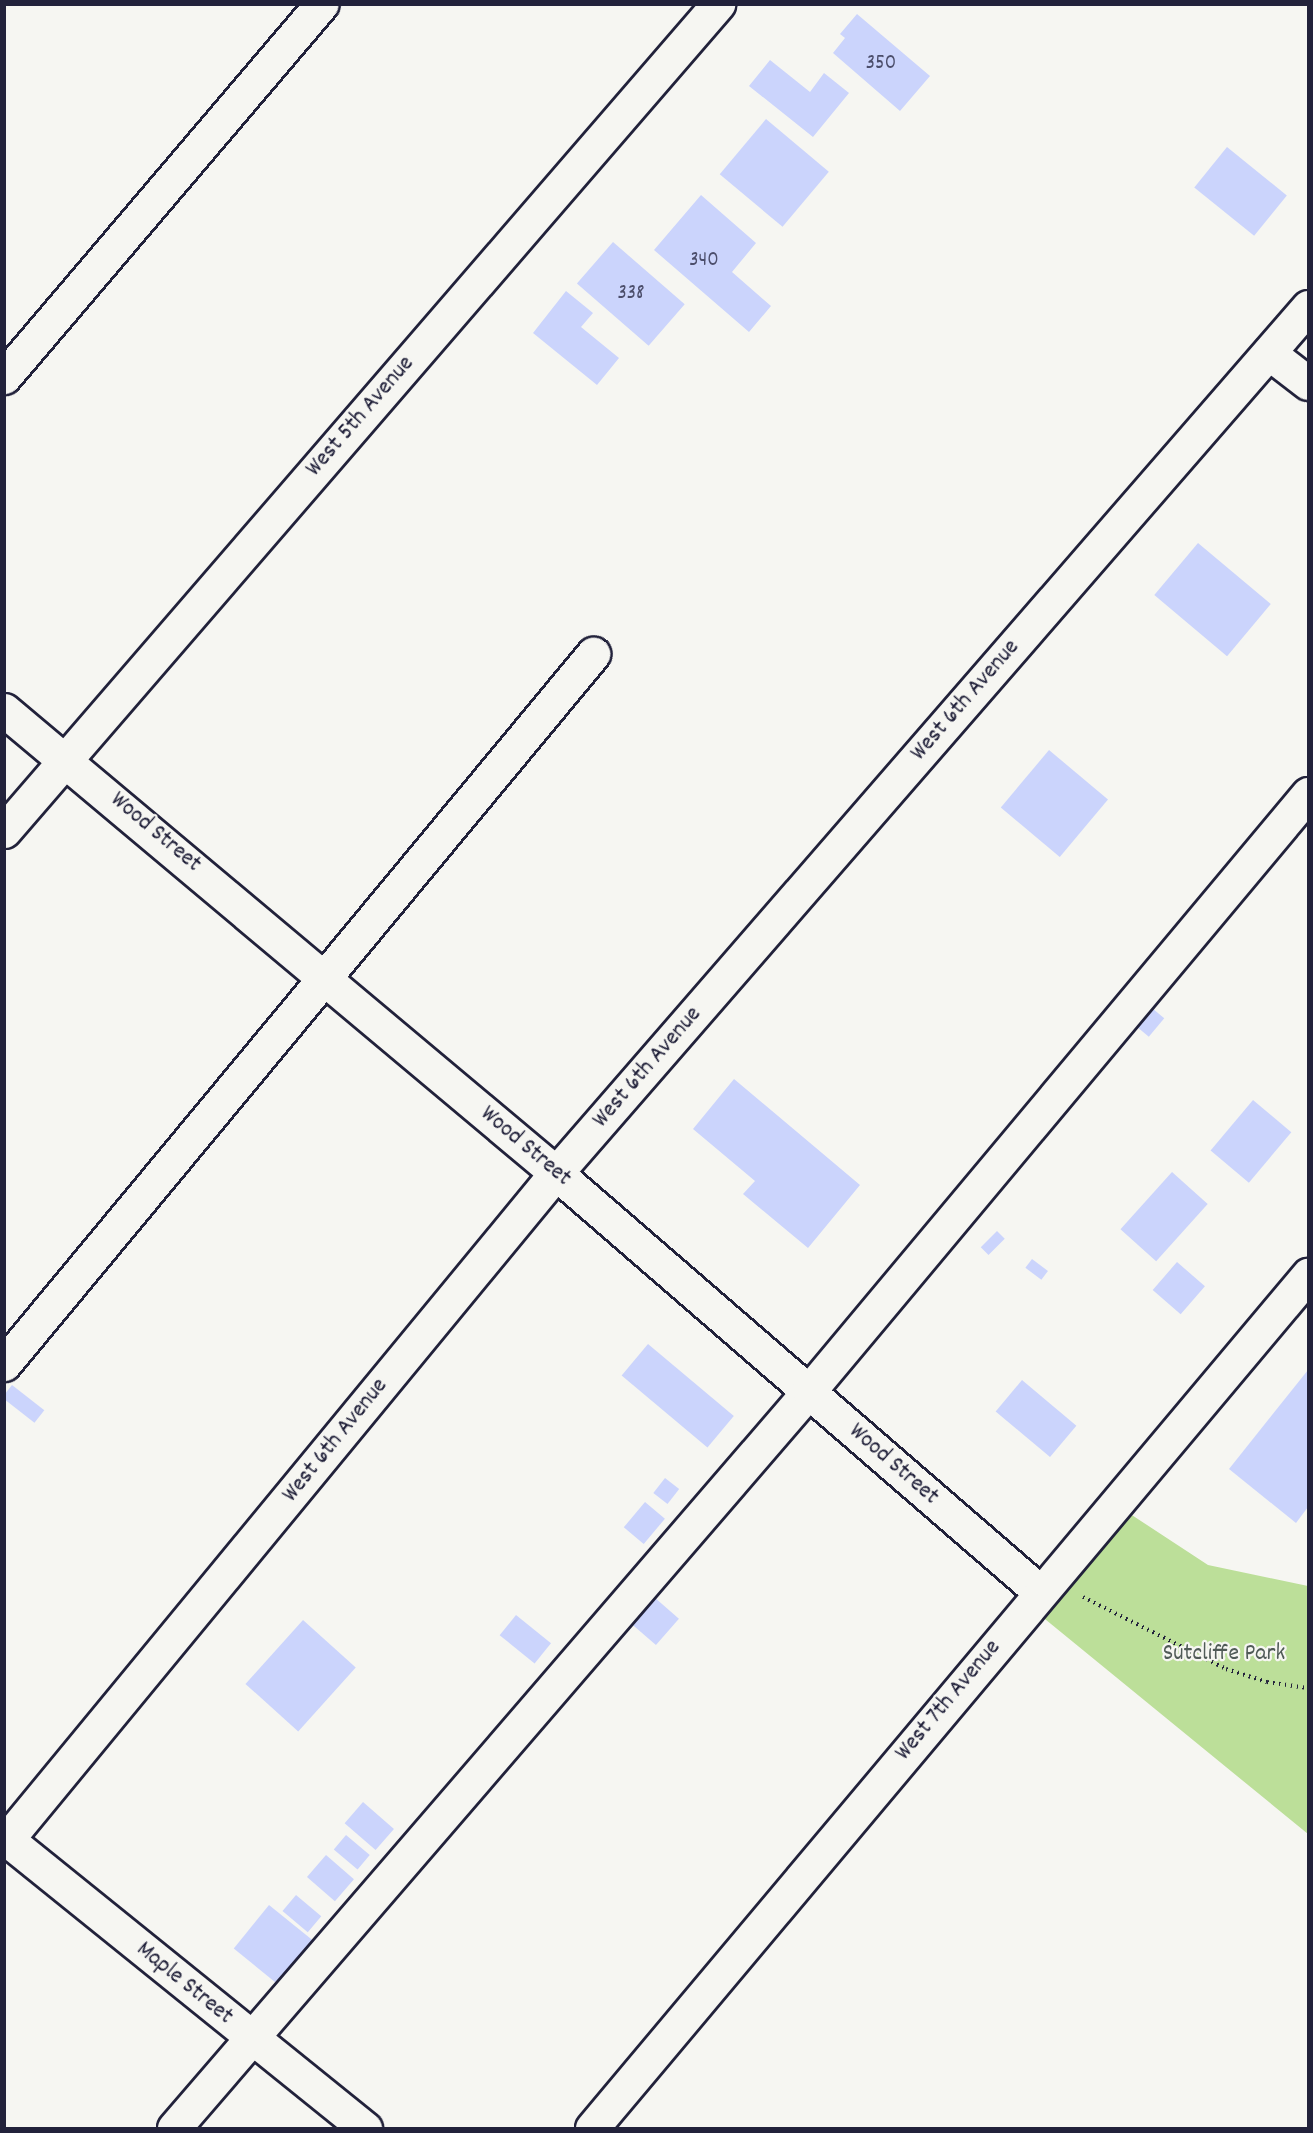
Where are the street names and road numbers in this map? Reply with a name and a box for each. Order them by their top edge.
street label: West 5th Avenue [301,351,421,483]
street label: West 6th Avenue [905,634,1027,768]
street label: Wood Street [104,787,206,879]
street label: West 6th Avenue [587,1001,709,1135]
street label: Wood Street [474,1101,576,1193]
street label: West 6th Avenue [277,1373,395,1509]
street label: Wood Street [842,1418,944,1512]
street label: West 7th Avenue [890,1635,1008,1767]
street label: Maple Street [130,1936,238,2032]

